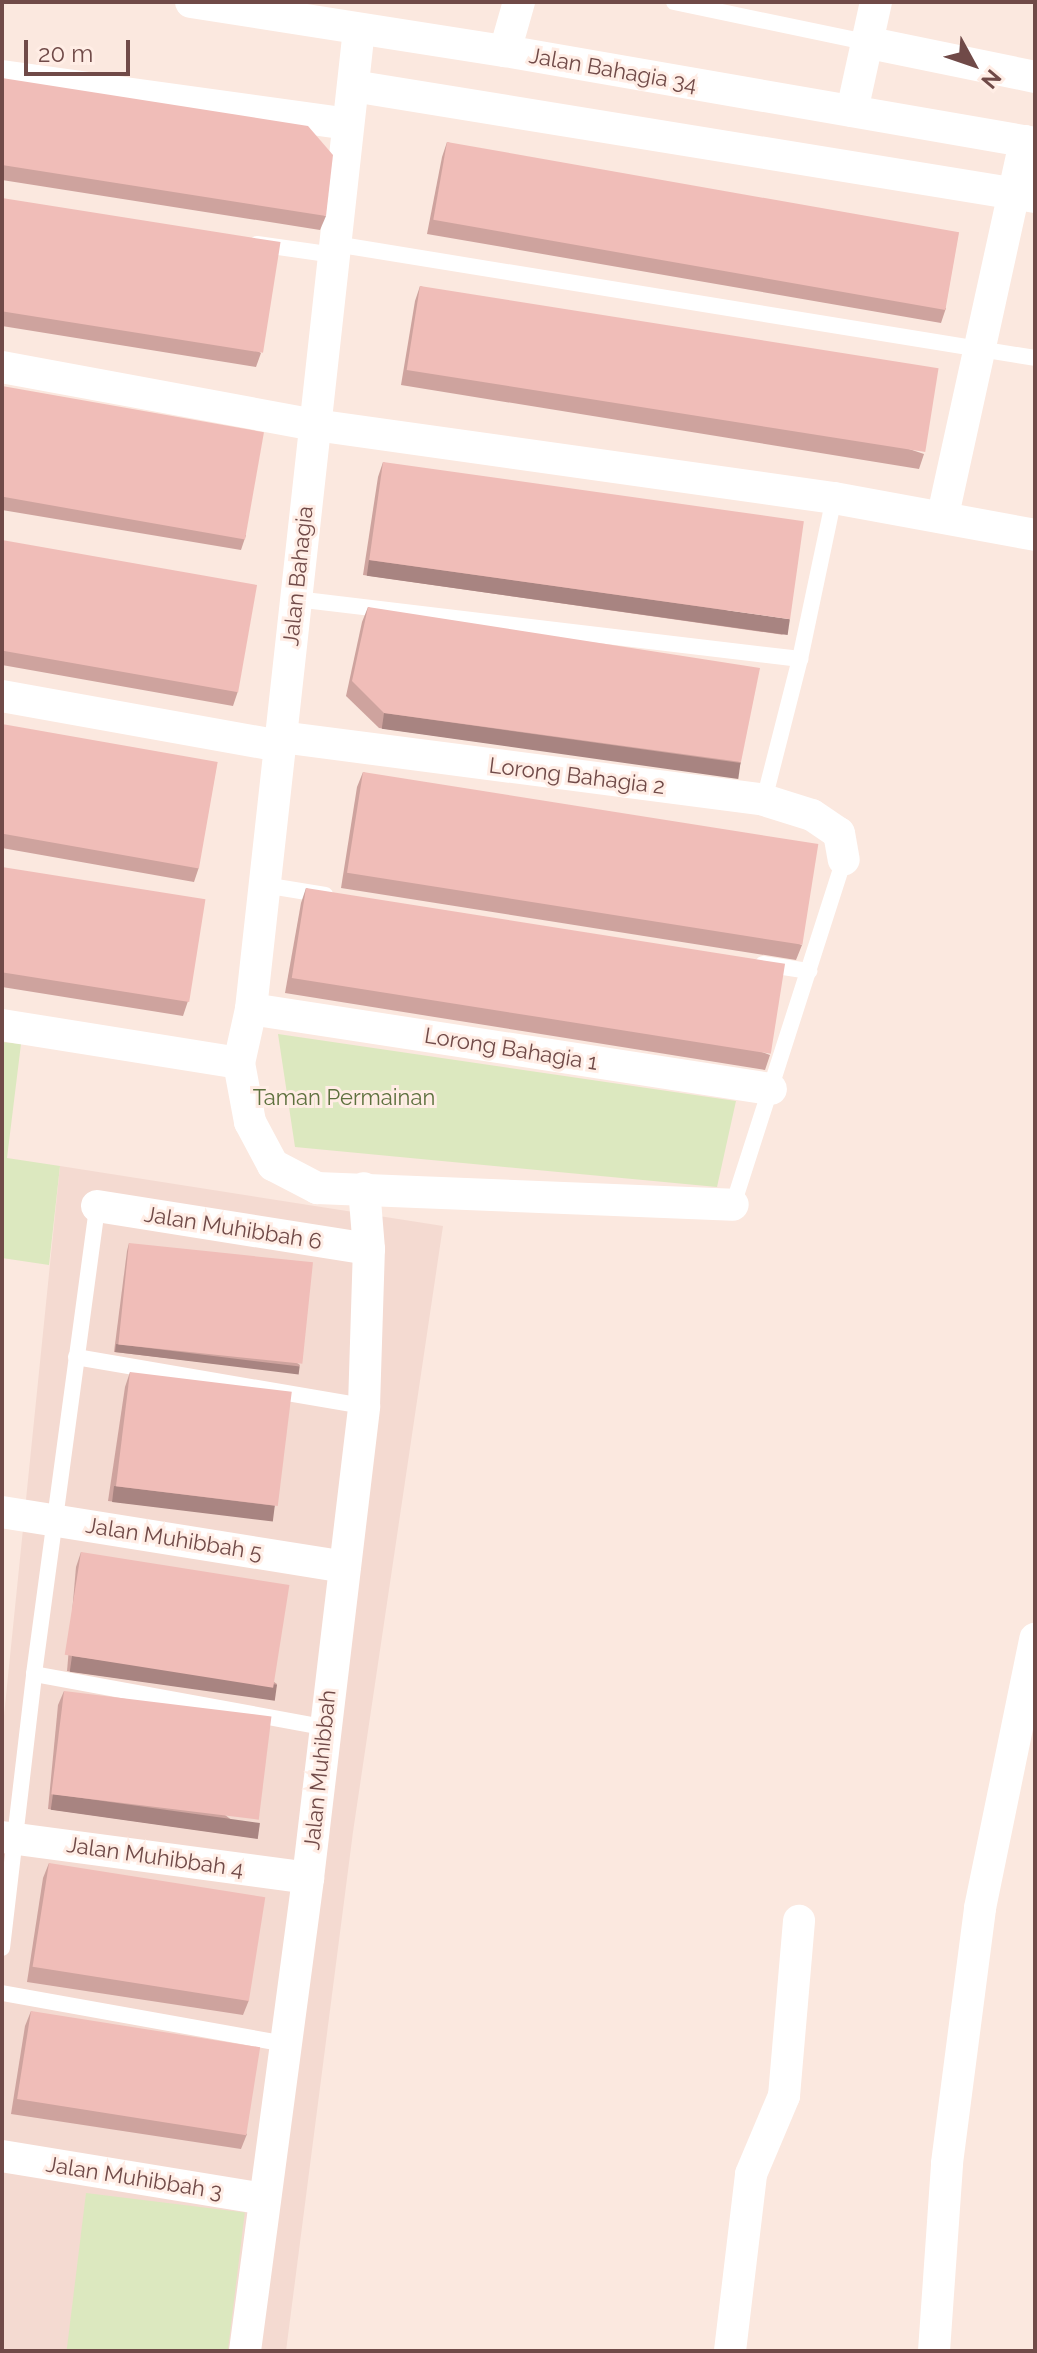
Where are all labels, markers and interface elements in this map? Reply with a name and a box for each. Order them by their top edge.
scale bar [28,24,134,74]
north arrow [933,24,1013,104]
text: 20 m [38,39,93,68]
street label: Jalan Bahagia 34 [527,42,699,98]
text: N [976,65,1007,94]
street label: Jalan Bahagia [278,505,318,647]
street label: Lorong Bahagia 2 [488,752,666,800]
street label: Lorong Bahagia 1 [422,1022,600,1076]
park label: Taman Permainan [253,1085,435,1111]
street label: Jalan Muhibbah 6 [142,1201,324,1255]
street label: Jalan Muhibbah 5 [84,1512,264,1566]
street label: Jalan Muhibbah [298,1689,342,1851]
street label: Jalan Muhibbah 4 [65,1832,245,1882]
street label: Jalan Muhibbah 3 [44,2151,224,2205]

